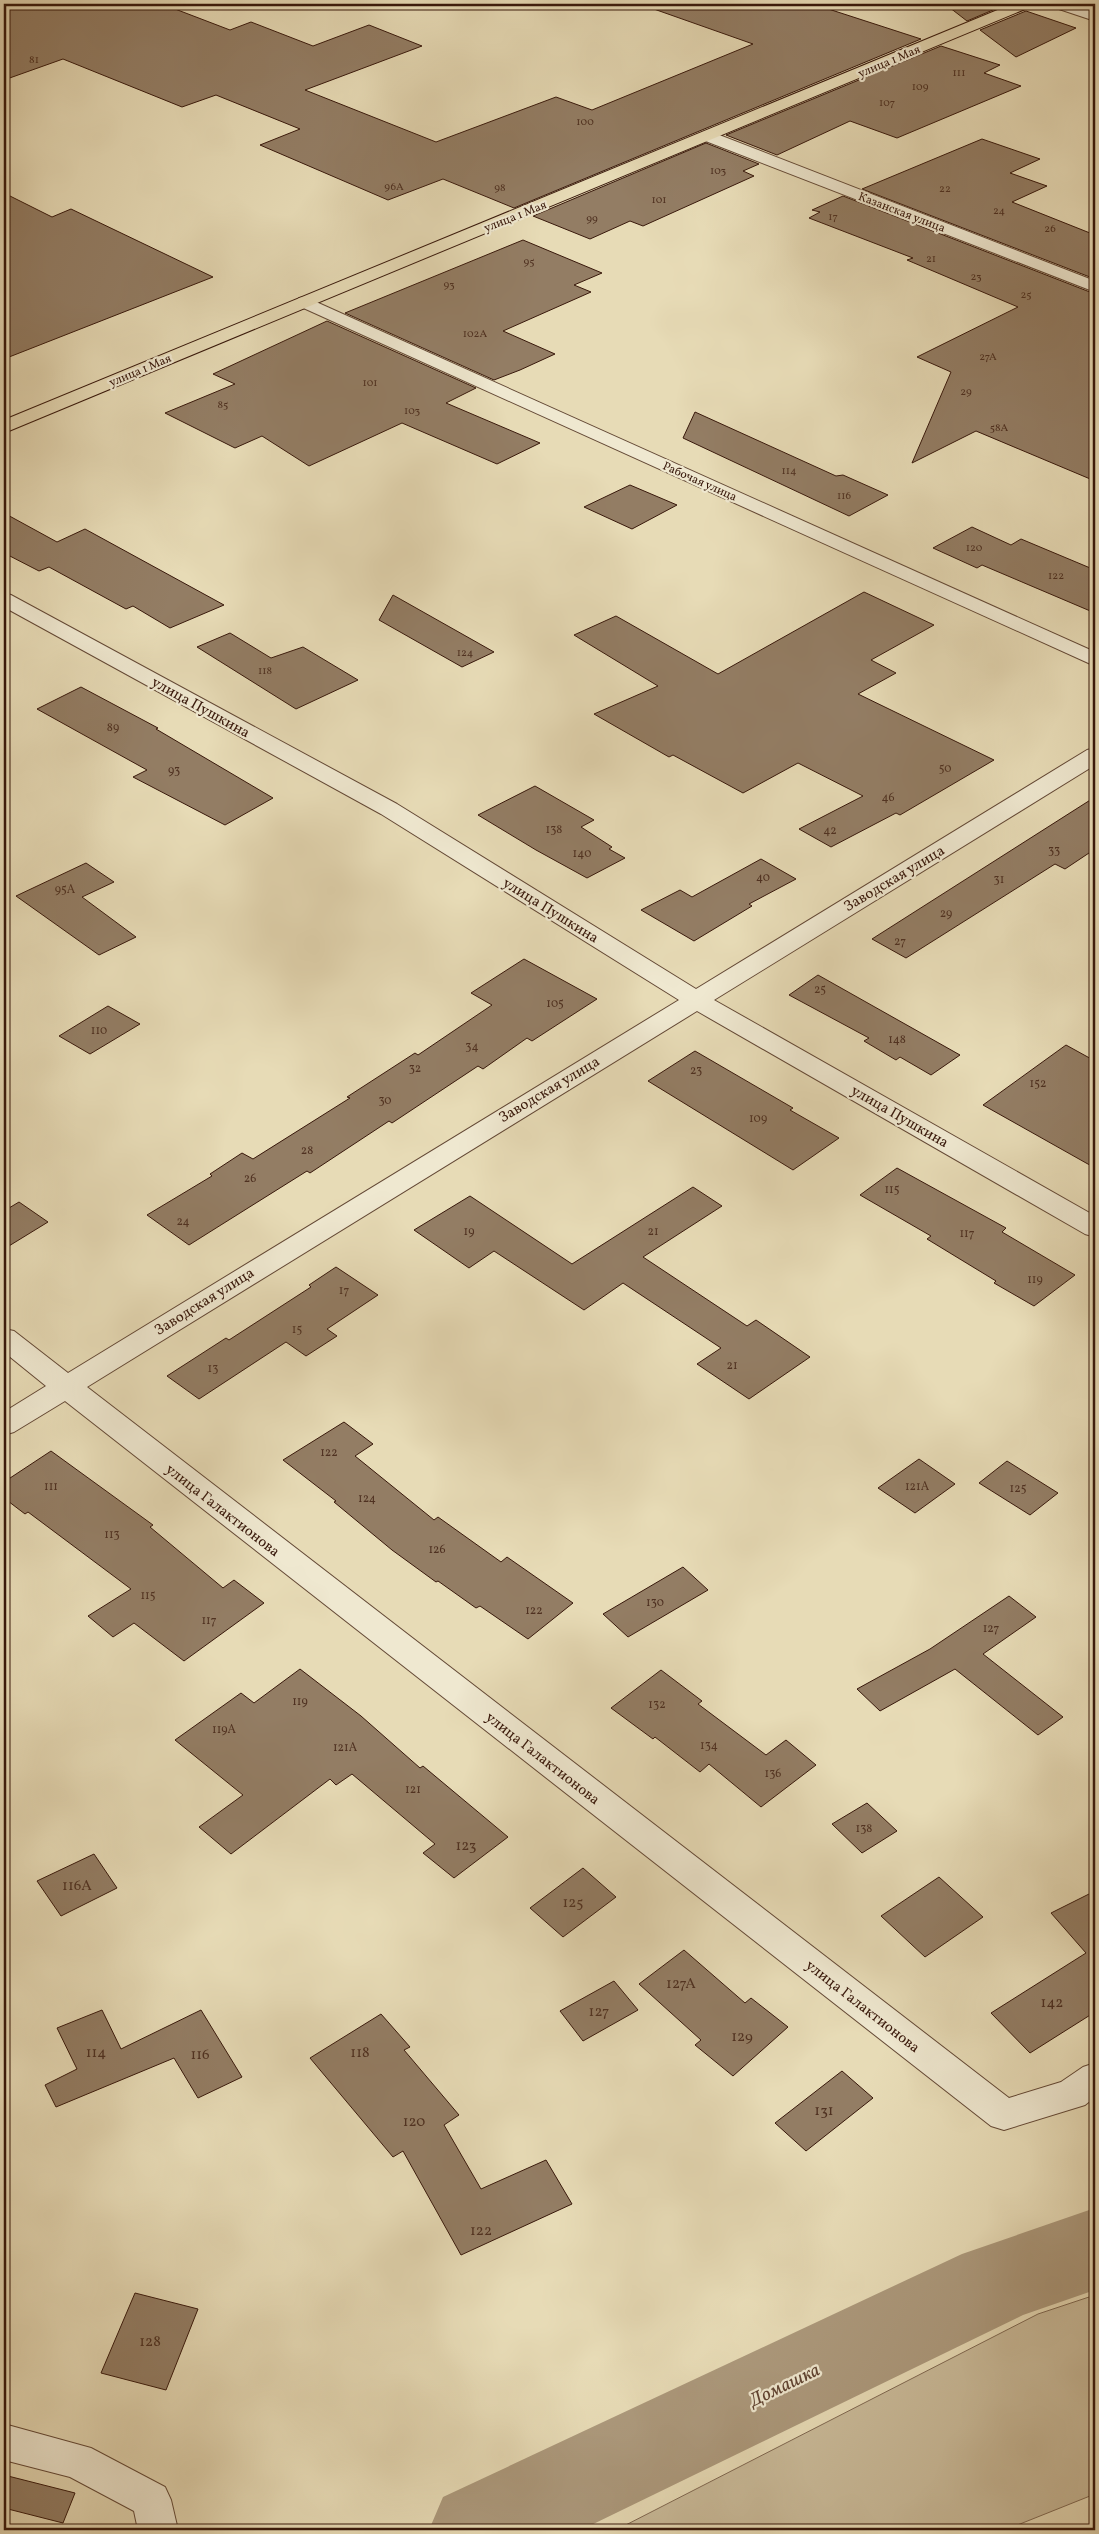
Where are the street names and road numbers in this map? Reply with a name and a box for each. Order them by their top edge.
street label: улица 1 Мая [856,42,923,82]
street label: Казанская улица [856,189,947,237]
street label: улица 1 Мая [482,197,549,237]
street label: улица 1 Мая [107,351,174,391]
street label: Рабочая улица [660,458,739,505]
street label: улица Пушкина [147,673,253,744]
street label: Заводская улица [840,841,949,918]
street label: улица Пушкина [498,873,602,949]
street label: Заводская улица [495,1052,604,1129]
street label: улица Пушкина [846,1081,952,1154]
street label: Заводская улица [151,1263,259,1341]
street label: улица Галактионова [160,1460,284,1563]
street label: улица Галактионова [480,1708,604,1811]
street label: улица Галактионова [800,1956,924,2059]

